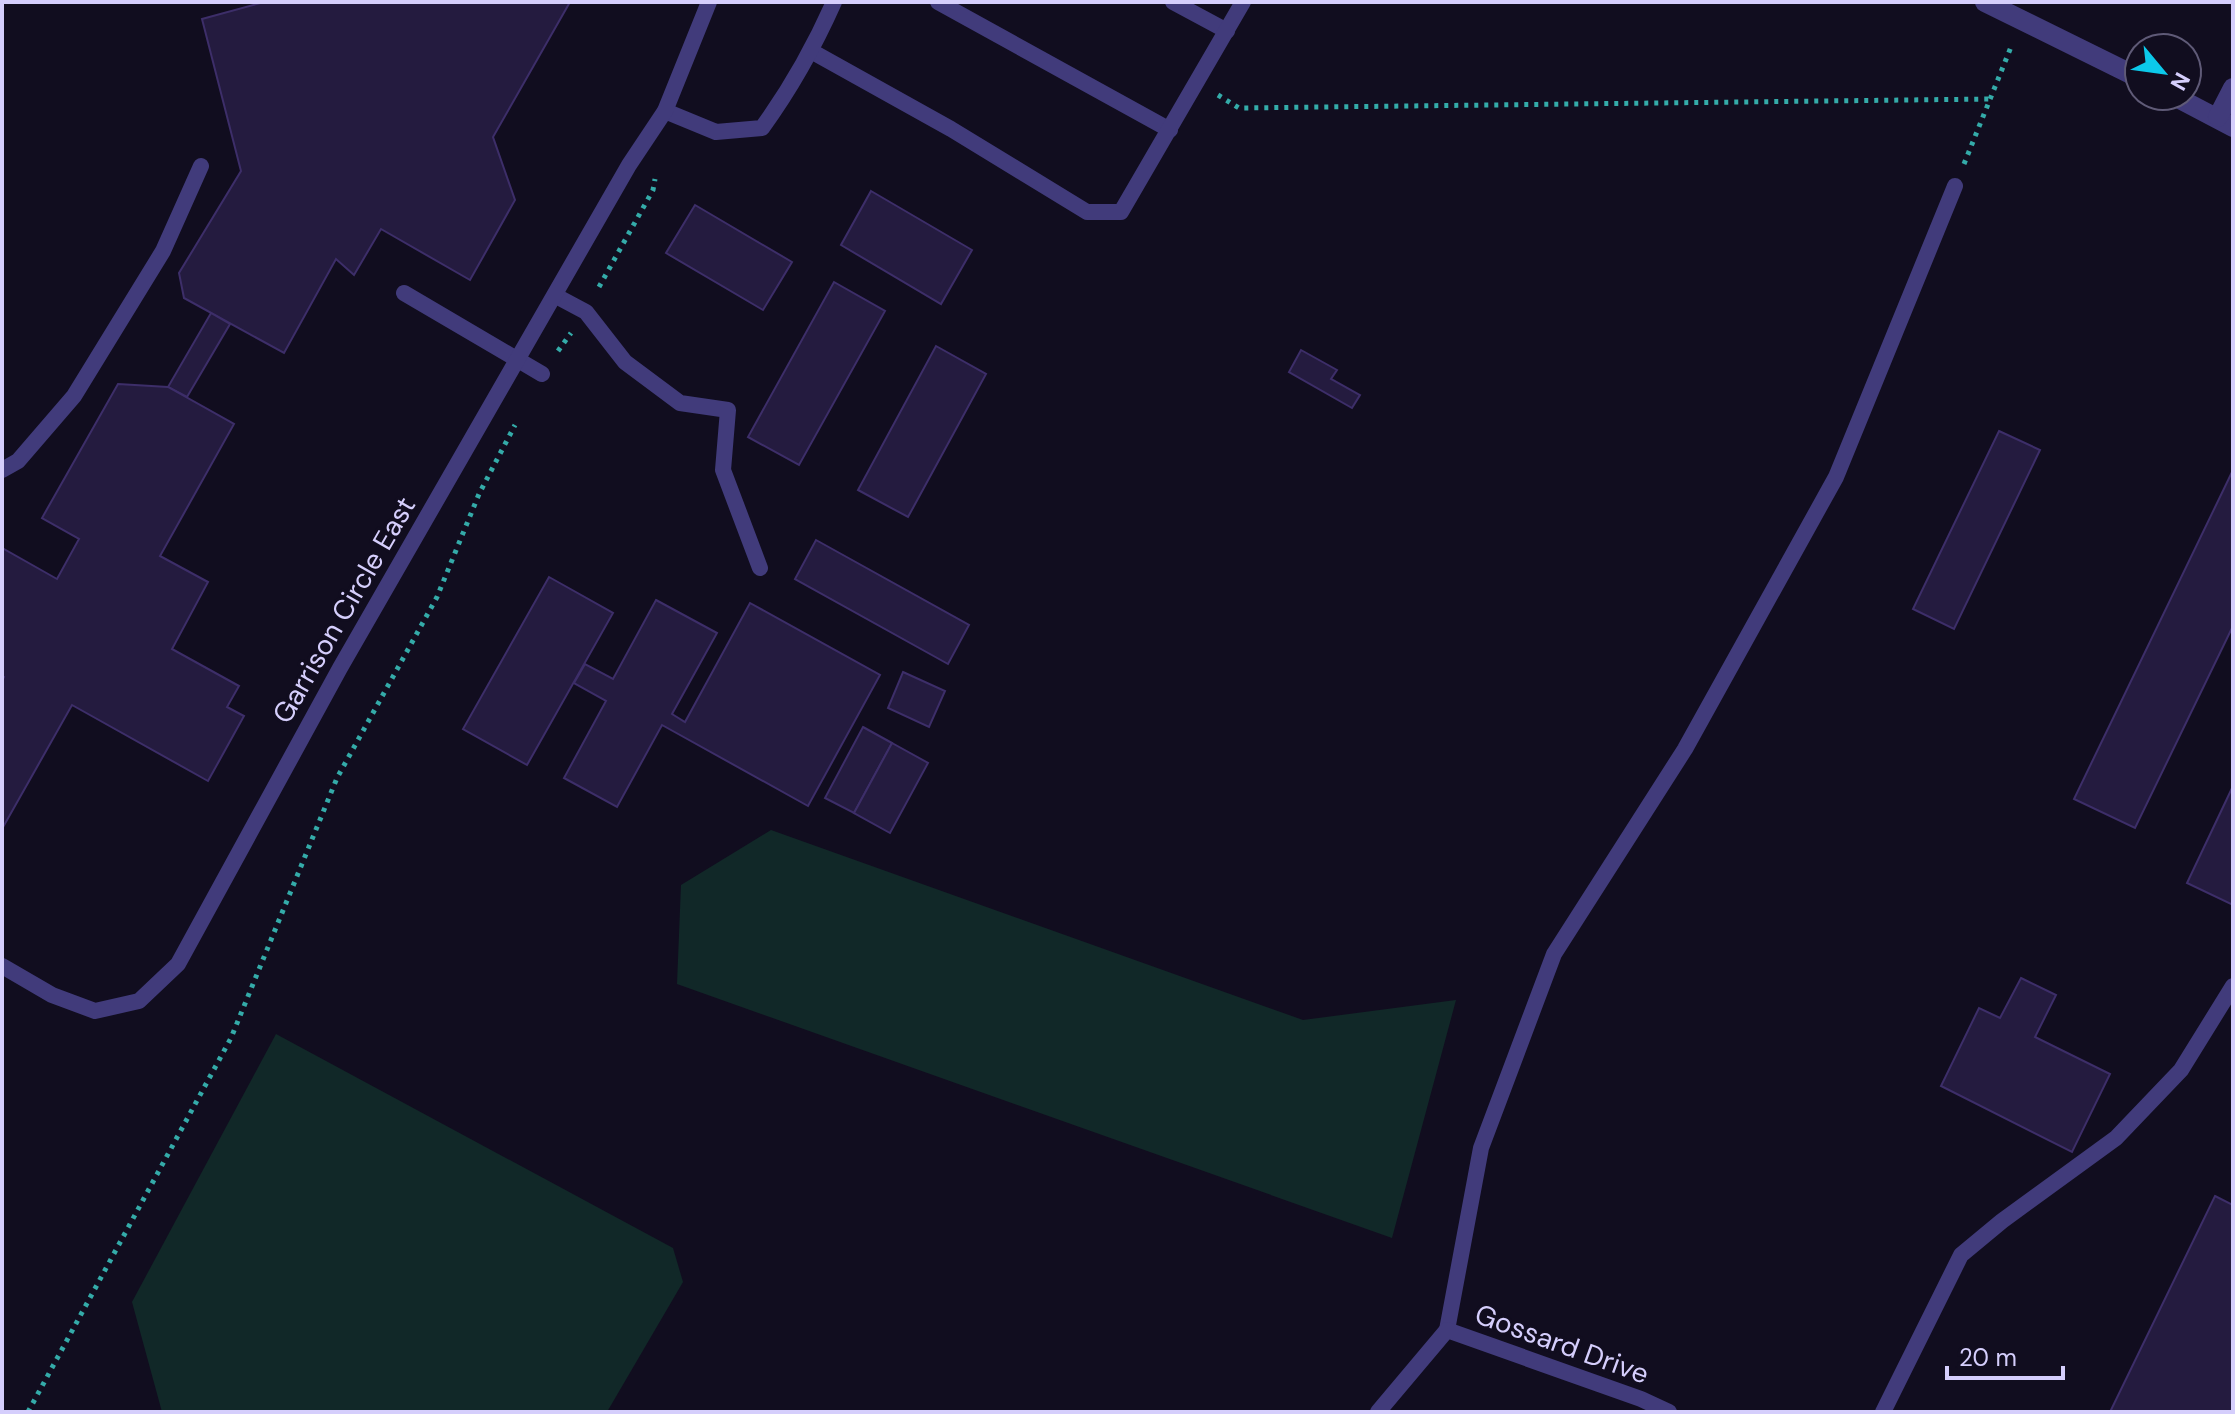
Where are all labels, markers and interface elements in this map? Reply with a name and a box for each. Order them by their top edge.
north arrow [2123,32,2203,112]
text: N [2163,67,2197,96]
street label: Garrison Circle East [264,490,424,730]
street label: Gossard Drive [1470,1295,1654,1393]
scale bar [1947,1330,2063,1380]
text: 20 m [1959,1342,2017,1373]

